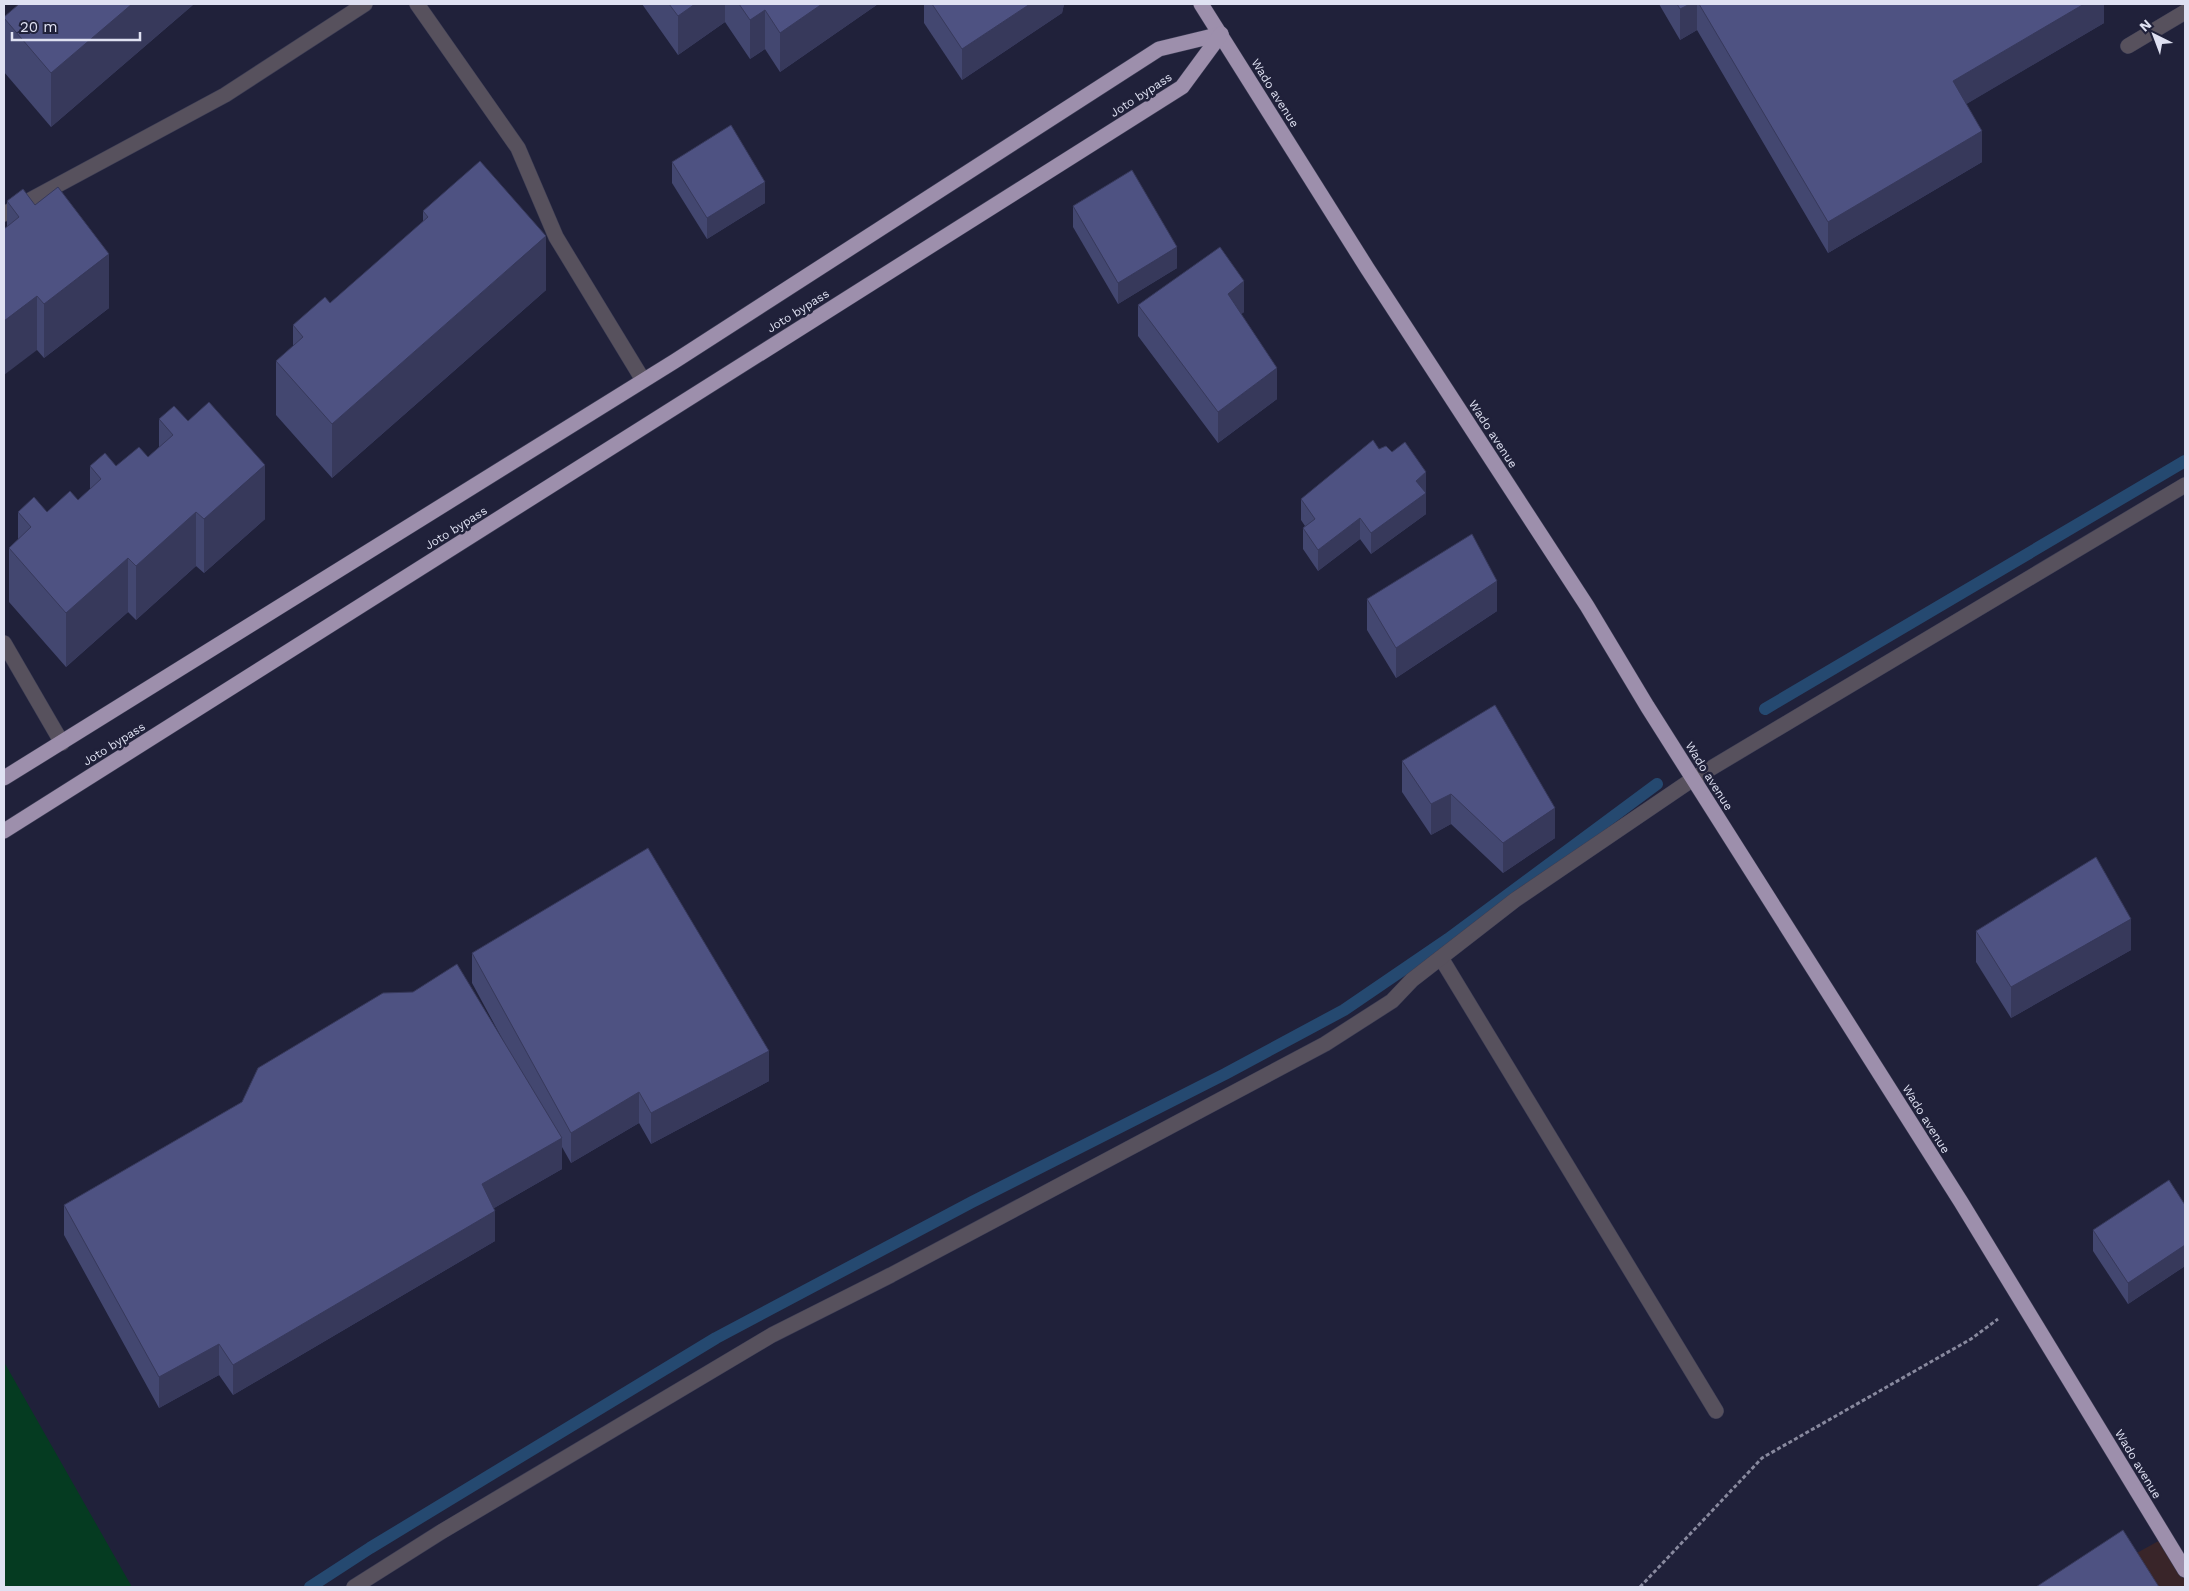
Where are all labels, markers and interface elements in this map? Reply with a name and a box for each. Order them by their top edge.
scale bar [12,10,140,42]
north arrow [2129,10,2179,60]
text: N [2136,16,2155,35]
text: 20 m [20,18,58,36]
street label: Wado avenue [1248,56,1302,130]
street label: Joto bypass [1108,70,1174,120]
street label: Joto bypass [764,286,832,336]
street label: Wado avenue [1466,397,1520,471]
street label: Joto bypass [422,503,490,553]
street label: Joto bypass [80,719,148,769]
street label: Wado avenue [1682,739,1736,813]
street label: Wado avenue [1899,1082,1953,1156]
street label: Wado avenue [2112,1427,2164,1501]

